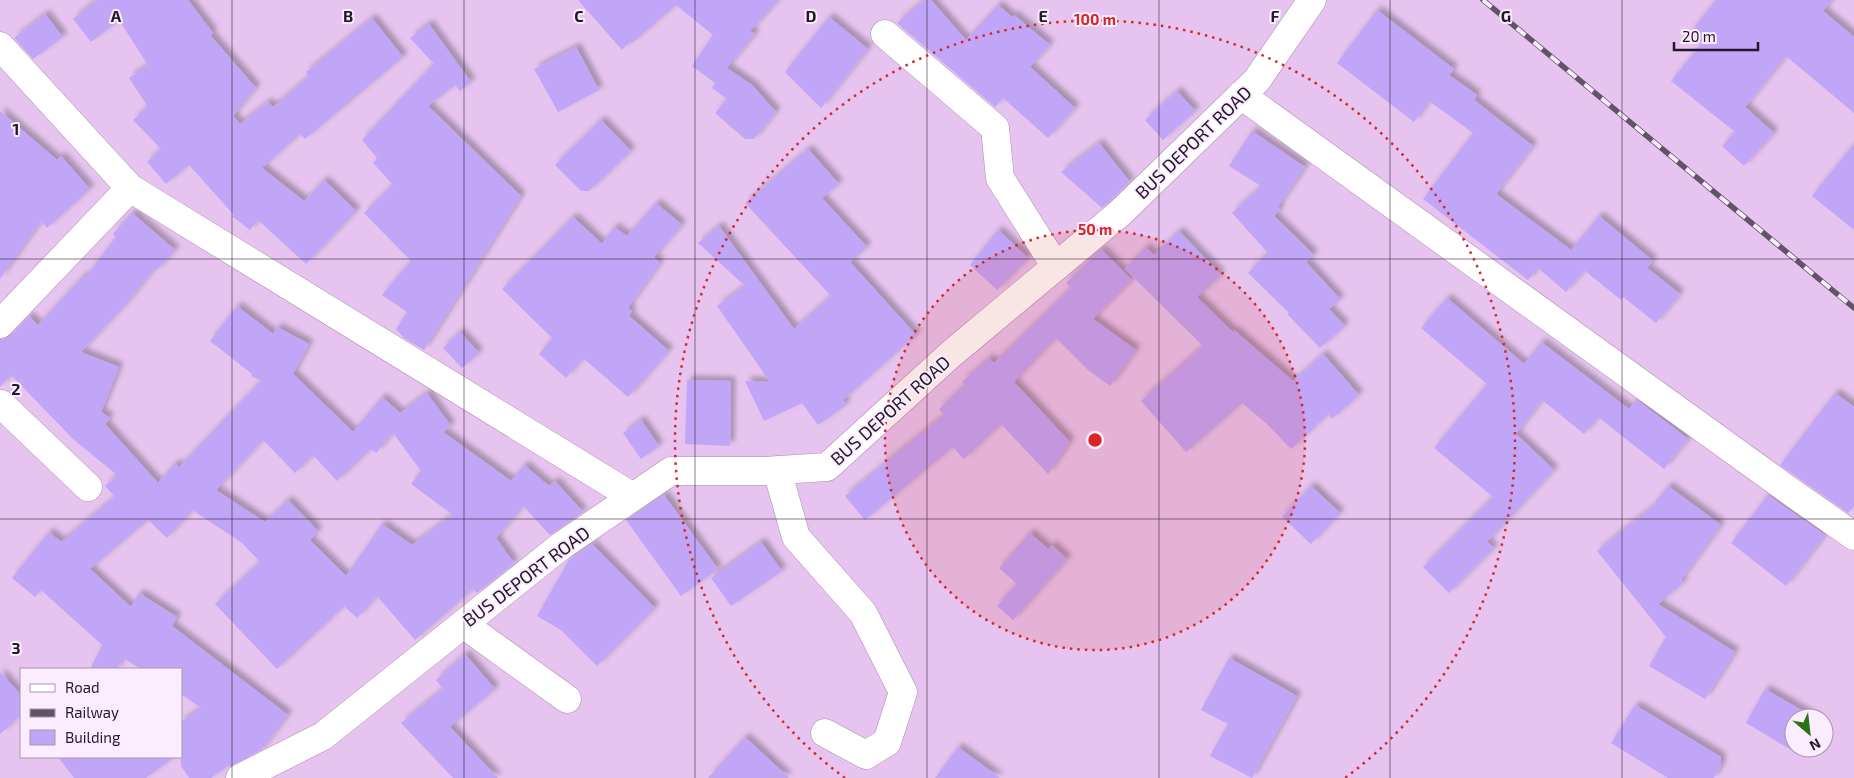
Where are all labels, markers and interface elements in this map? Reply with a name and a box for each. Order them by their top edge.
text: A [111,6,122,25]
text: B [343,6,353,25]
text: C [574,6,584,25]
text: D [806,6,817,25]
text: E [1038,6,1048,25]
text: F [1271,6,1280,25]
text: G [1501,6,1511,25]
text: 100 m [1074,10,1116,28]
scale bar [1674,20,1758,52]
text: 20 m [1682,27,1716,45]
street label: BUS DEPORT ROAD [1130,81,1256,203]
text: 1 [13,119,19,138]
text: 50 m [1078,220,1112,238]
street label: BUS DEPORT ROAD [826,351,954,469]
text: 2 [11,379,21,398]
centre of rings [1086,431,1104,449]
street label: BUS DEPORT ROAD [458,521,594,631]
text: 3 [11,638,21,657]
legend [20,668,182,758]
text: Road [65,678,100,696]
text: Railway [65,703,119,721]
north arrow [1784,708,1834,758]
text: Building [65,728,121,746]
text: N [1807,735,1824,755]

